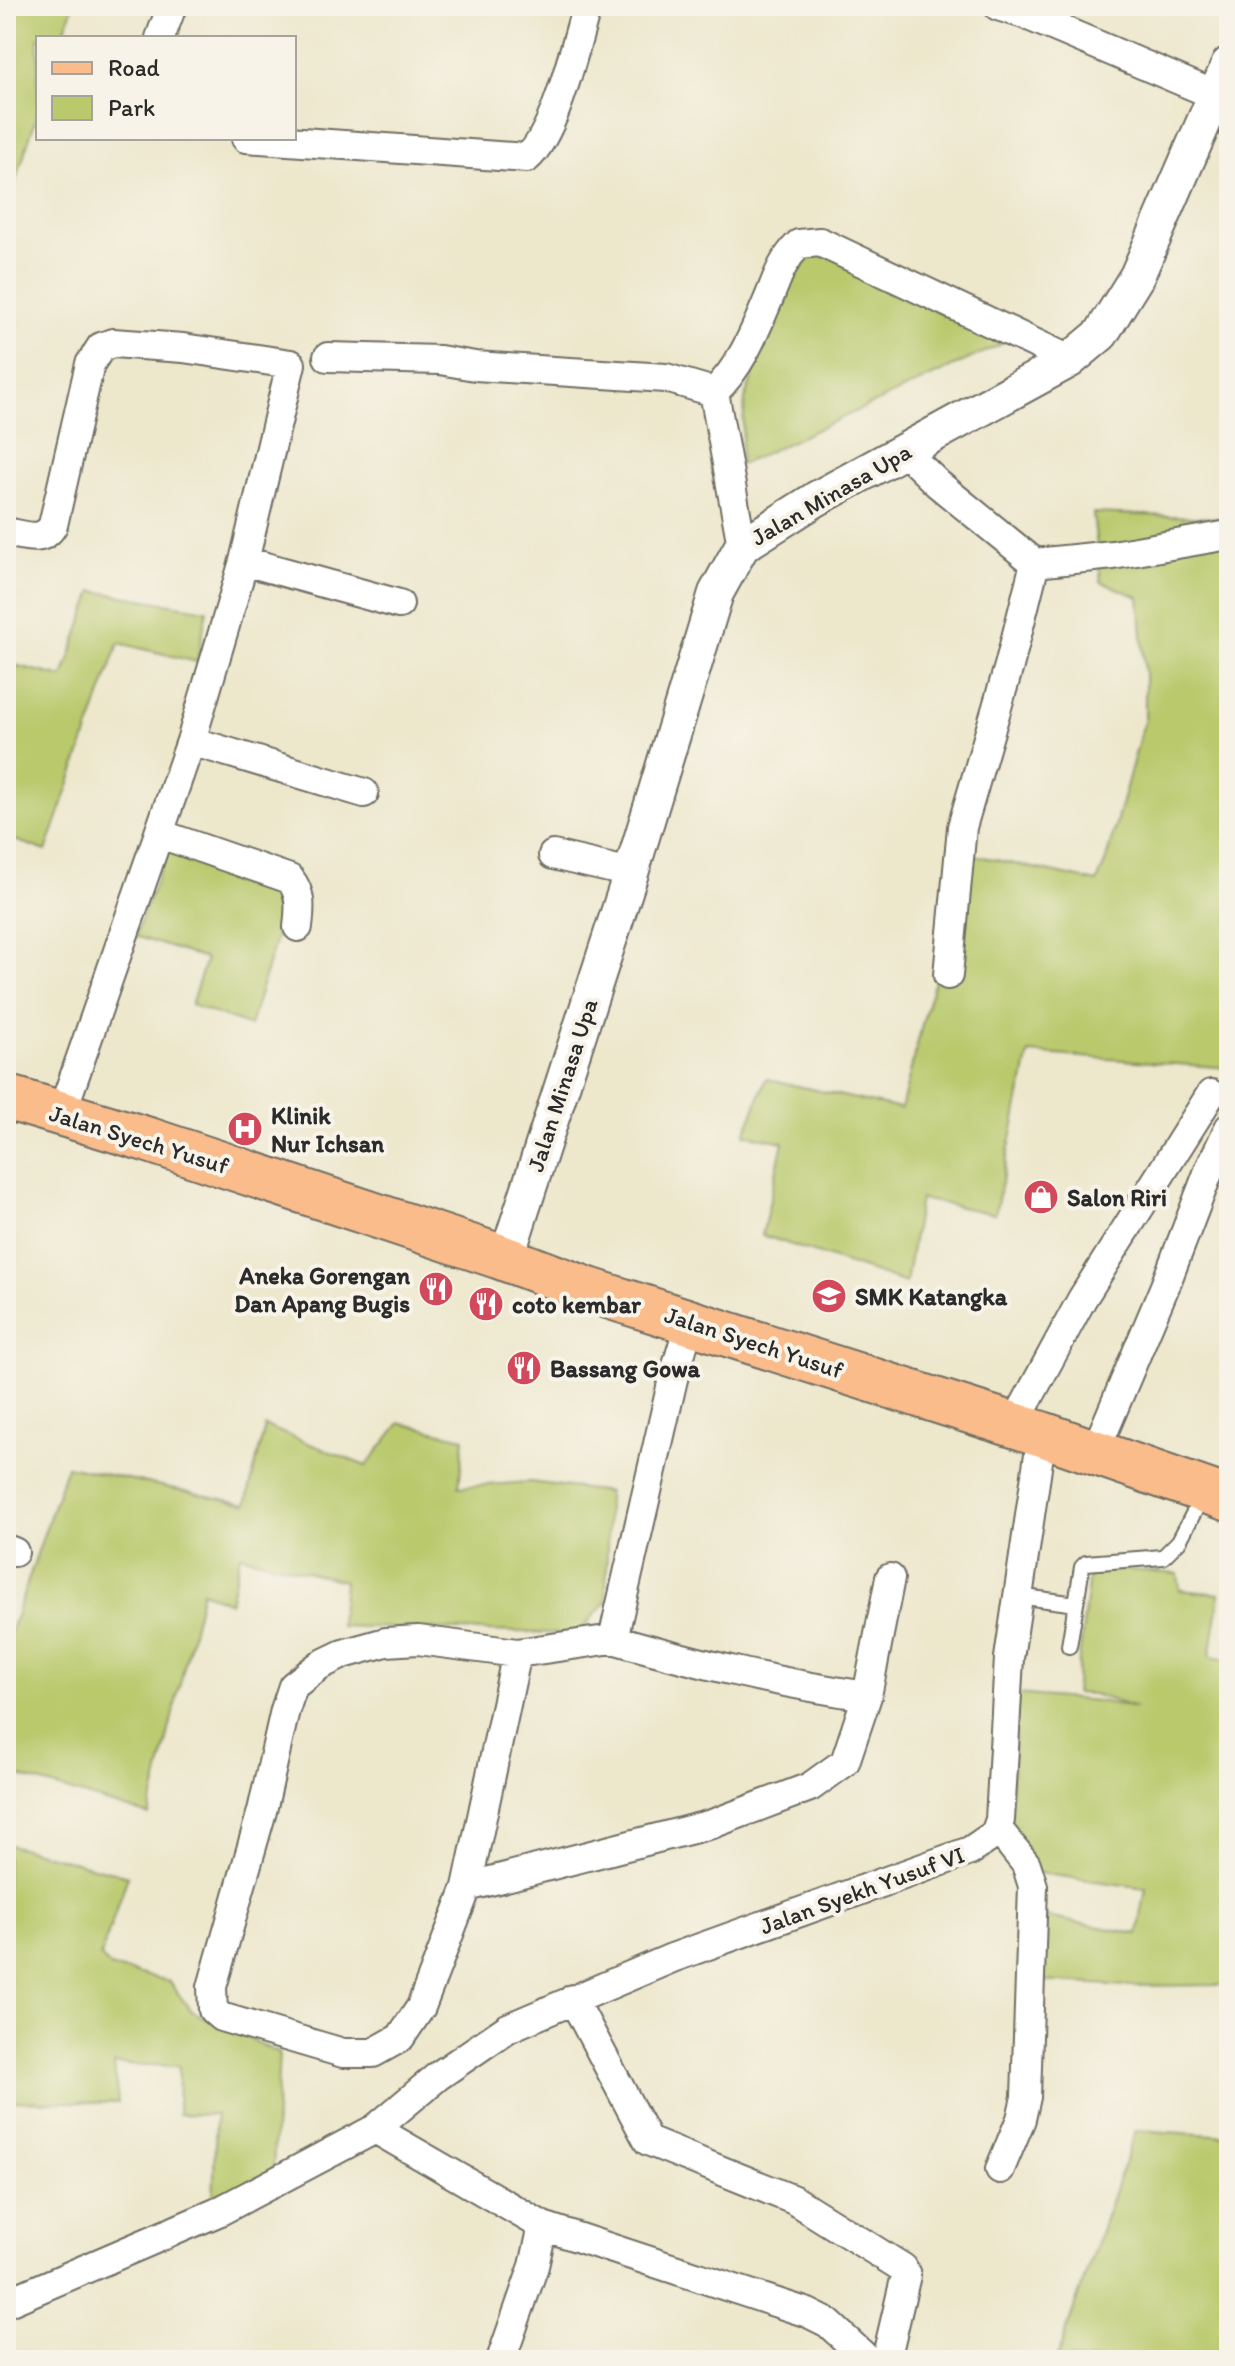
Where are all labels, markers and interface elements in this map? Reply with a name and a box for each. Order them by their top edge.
legend [36,36,296,140]
text: Road [108,53,160,82]
text: Park [108,93,155,122]
street label: Jalan Minasa Upa [746,436,917,552]
street label: Jalan Minasa Upa [520,994,604,1175]
street label: Jalan Syech Yusuf [46,1098,233,1180]
place label: Klinik Nur Ichsan [271,1101,384,1158]
hospital icon: Klinik Nur Ichsan [226,1110,264,1148]
shop icon: Salon Riri [1022,1178,1060,1216]
place label: Salon Riri [1067,1183,1167,1212]
place label: Aneka Gorengan Dan Apang Bugis [234,1261,410,1319]
restaurant icon: Aneka Gorengan Dan Apang Bugis [417,1270,455,1308]
school or university icon: SMK Katangka [810,1277,848,1315]
place label: SMK Katangka [855,1282,1008,1312]
restaurant icon: coto kembar [467,1285,505,1323]
place label: coto kembar [512,1290,641,1319]
street label: Jalan Syech Yusuf [661,1300,848,1385]
restaurant icon: Bassang Gowa [505,1349,543,1387]
place label: Bassang Gowa [550,1354,701,1384]
street label: Jalan Syekh Yusuf VI [756,1840,968,1940]

